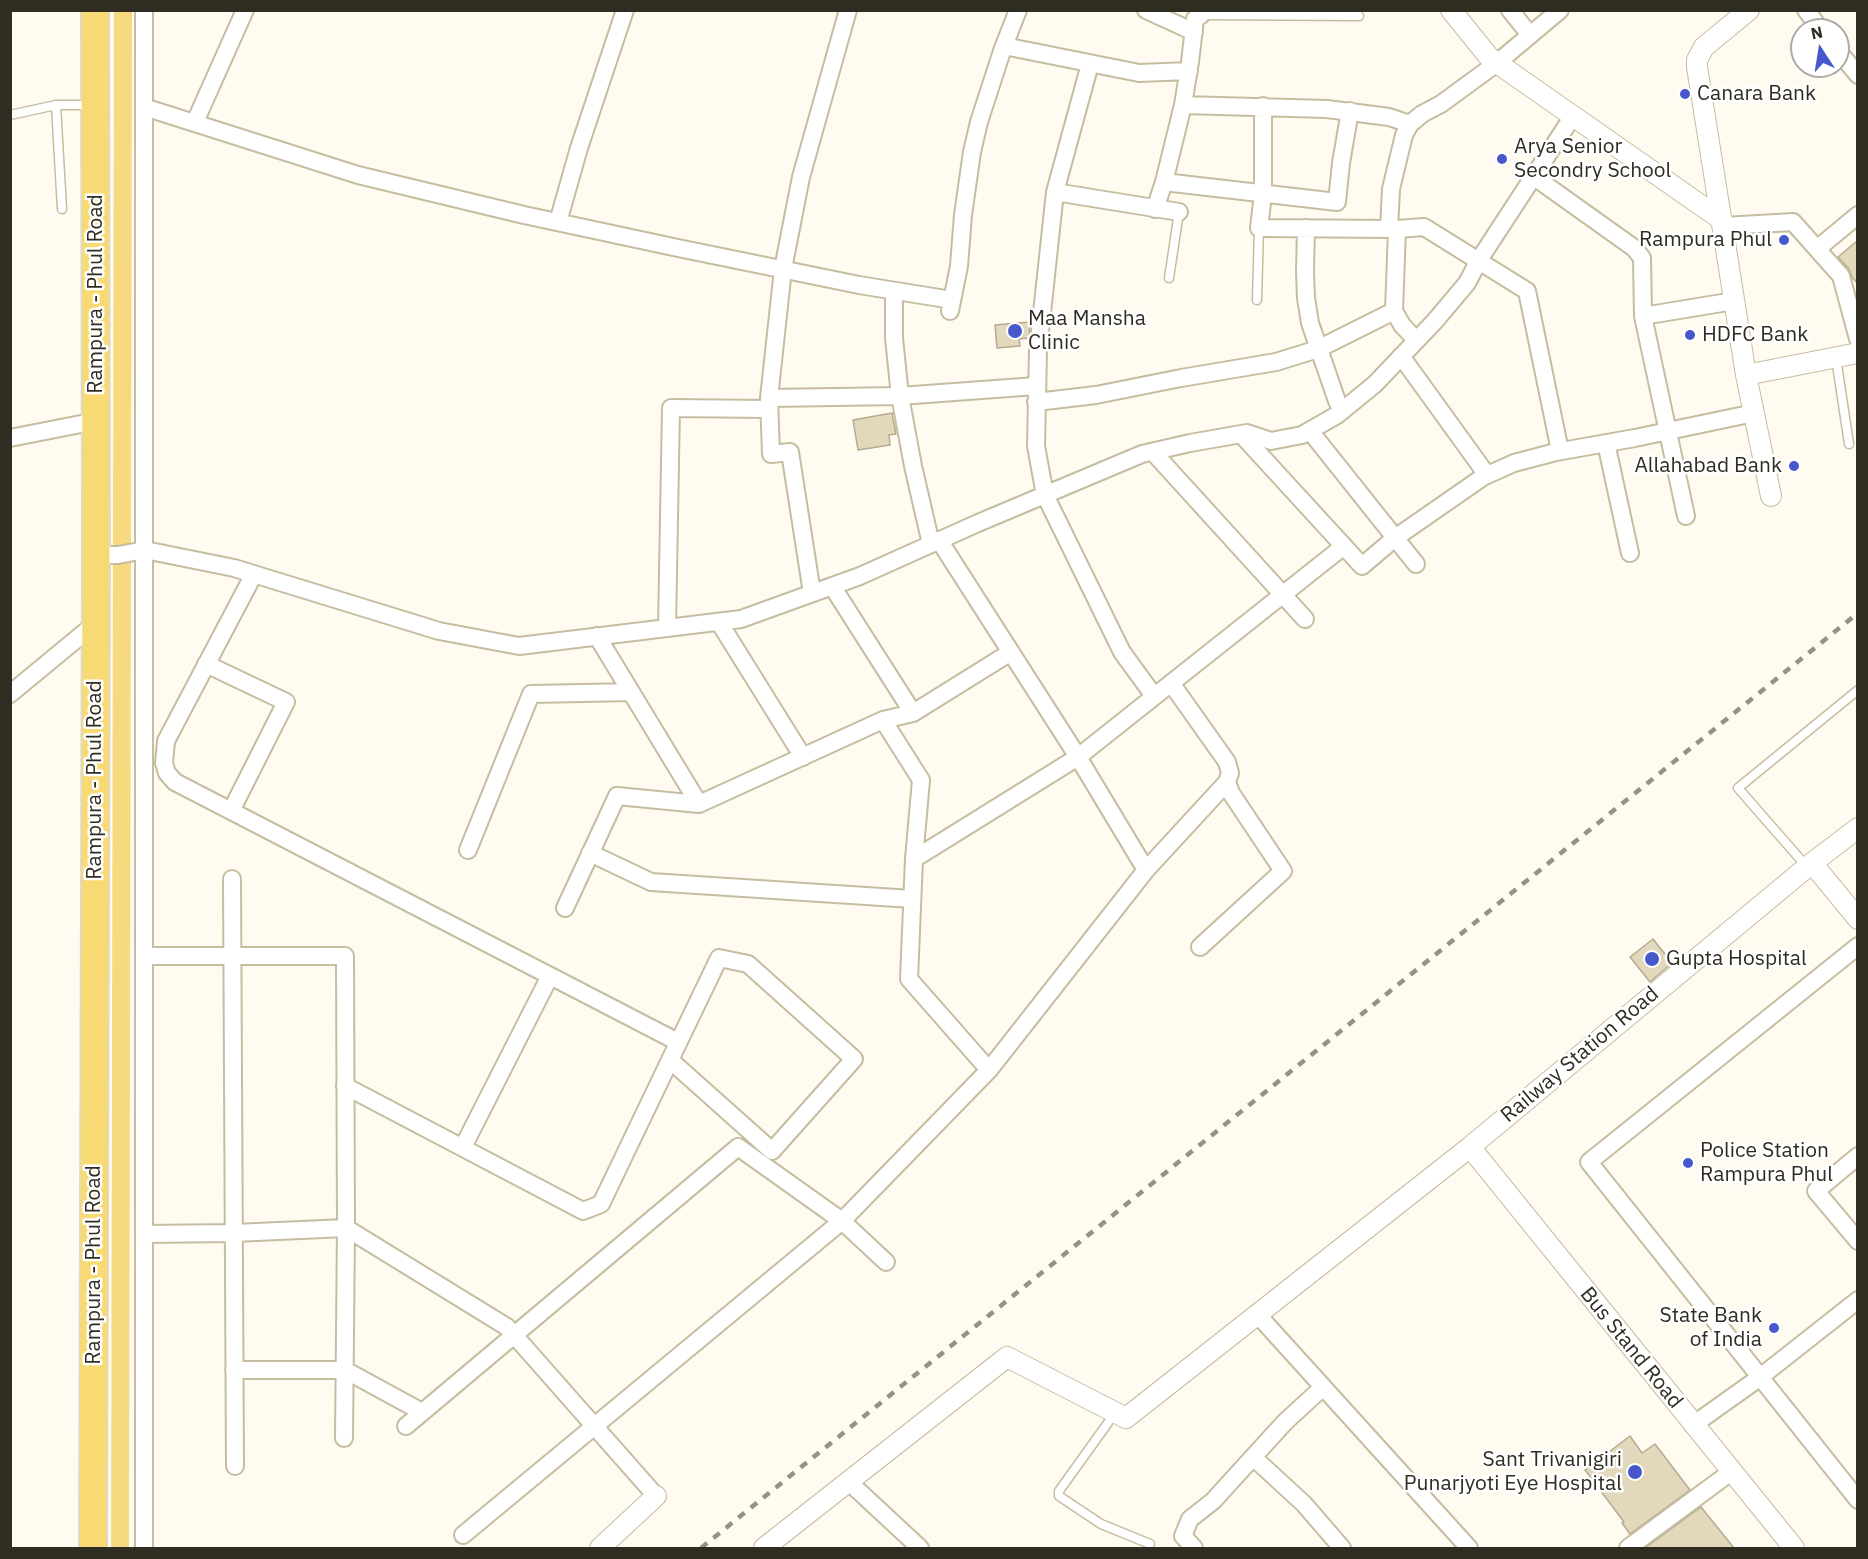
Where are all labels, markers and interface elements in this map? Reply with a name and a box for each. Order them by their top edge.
north arrow [1790,18,1850,78]
text: N [1809,21,1824,43]
place label: Canara Bank [1697,81,1816,107]
marker: Canara Bank [1678,87,1692,101]
place label: Arya Senior Secondry School [1514,134,1671,184]
marker: Arya Senior Secondry School [1495,152,1509,166]
street label: Rampura - Phul Road [83,194,109,394]
place label: Rampura Phul [1639,227,1772,253]
marker: Rampura Phul [1777,233,1791,247]
place label: Maa Mansha Clinic [1028,306,1146,356]
marker: Maa Mansha Clinic [1006,322,1024,340]
place label: HDFC Bank [1702,322,1808,348]
marker: HDFC Bank [1683,328,1697,342]
place label: Allahabad Bank [1634,453,1782,479]
marker: Allahabad Bank [1787,459,1801,473]
street label: Rampura - Phul Road [82,680,108,880]
place label: Gupta Hospital [1666,946,1807,972]
marker: Gupta Hospital [1643,950,1661,968]
street label: Railway Station Road [1496,982,1664,1128]
place label: Police Station Rampura Phul [1700,1138,1833,1188]
marker: Police Station Rampura Phul [1681,1156,1695,1170]
street label: Rampura - Phul Road [81,1165,107,1365]
street label: Bus Stand Road [1574,1282,1688,1414]
place label: State Bank of India [1660,1303,1762,1353]
marker: State Bank of India [1767,1321,1781,1335]
place label: Sant Trivanigiri Punarjyoti Eye Hospital [1404,1447,1622,1497]
marker: Sant Trivanigiri Punarjyoti Eye Hospital [1626,1463,1644,1481]

